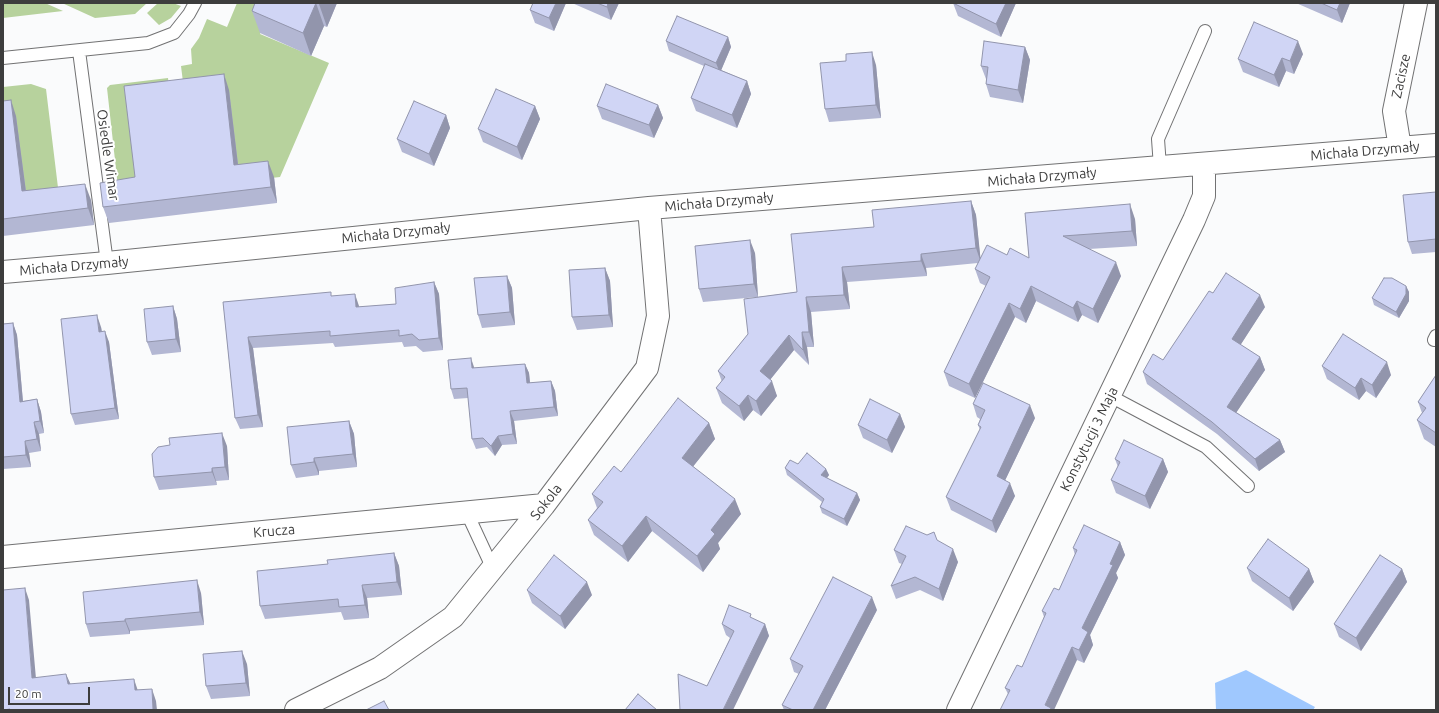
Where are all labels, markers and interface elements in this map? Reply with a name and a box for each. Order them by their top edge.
street label: Zacisze [1388,52,1414,100]
street label: Osiedle Wimar [93,108,123,202]
street label: Michała Drzymały [1310,138,1420,164]
street label: Michała Drzymały [987,164,1097,190]
street label: Michała Drzymały [664,189,774,215]
street label: Michała Drzymały [341,219,451,247]
street label: Michała Drzymały [19,253,129,279]
street label: Konstytucji 3 Maja [1056,384,1122,494]
street label: Sokola [527,481,565,523]
street label: Krucza [252,521,296,541]
scale bar [10,679,92,705]
text: 20 m [15,687,42,700]

